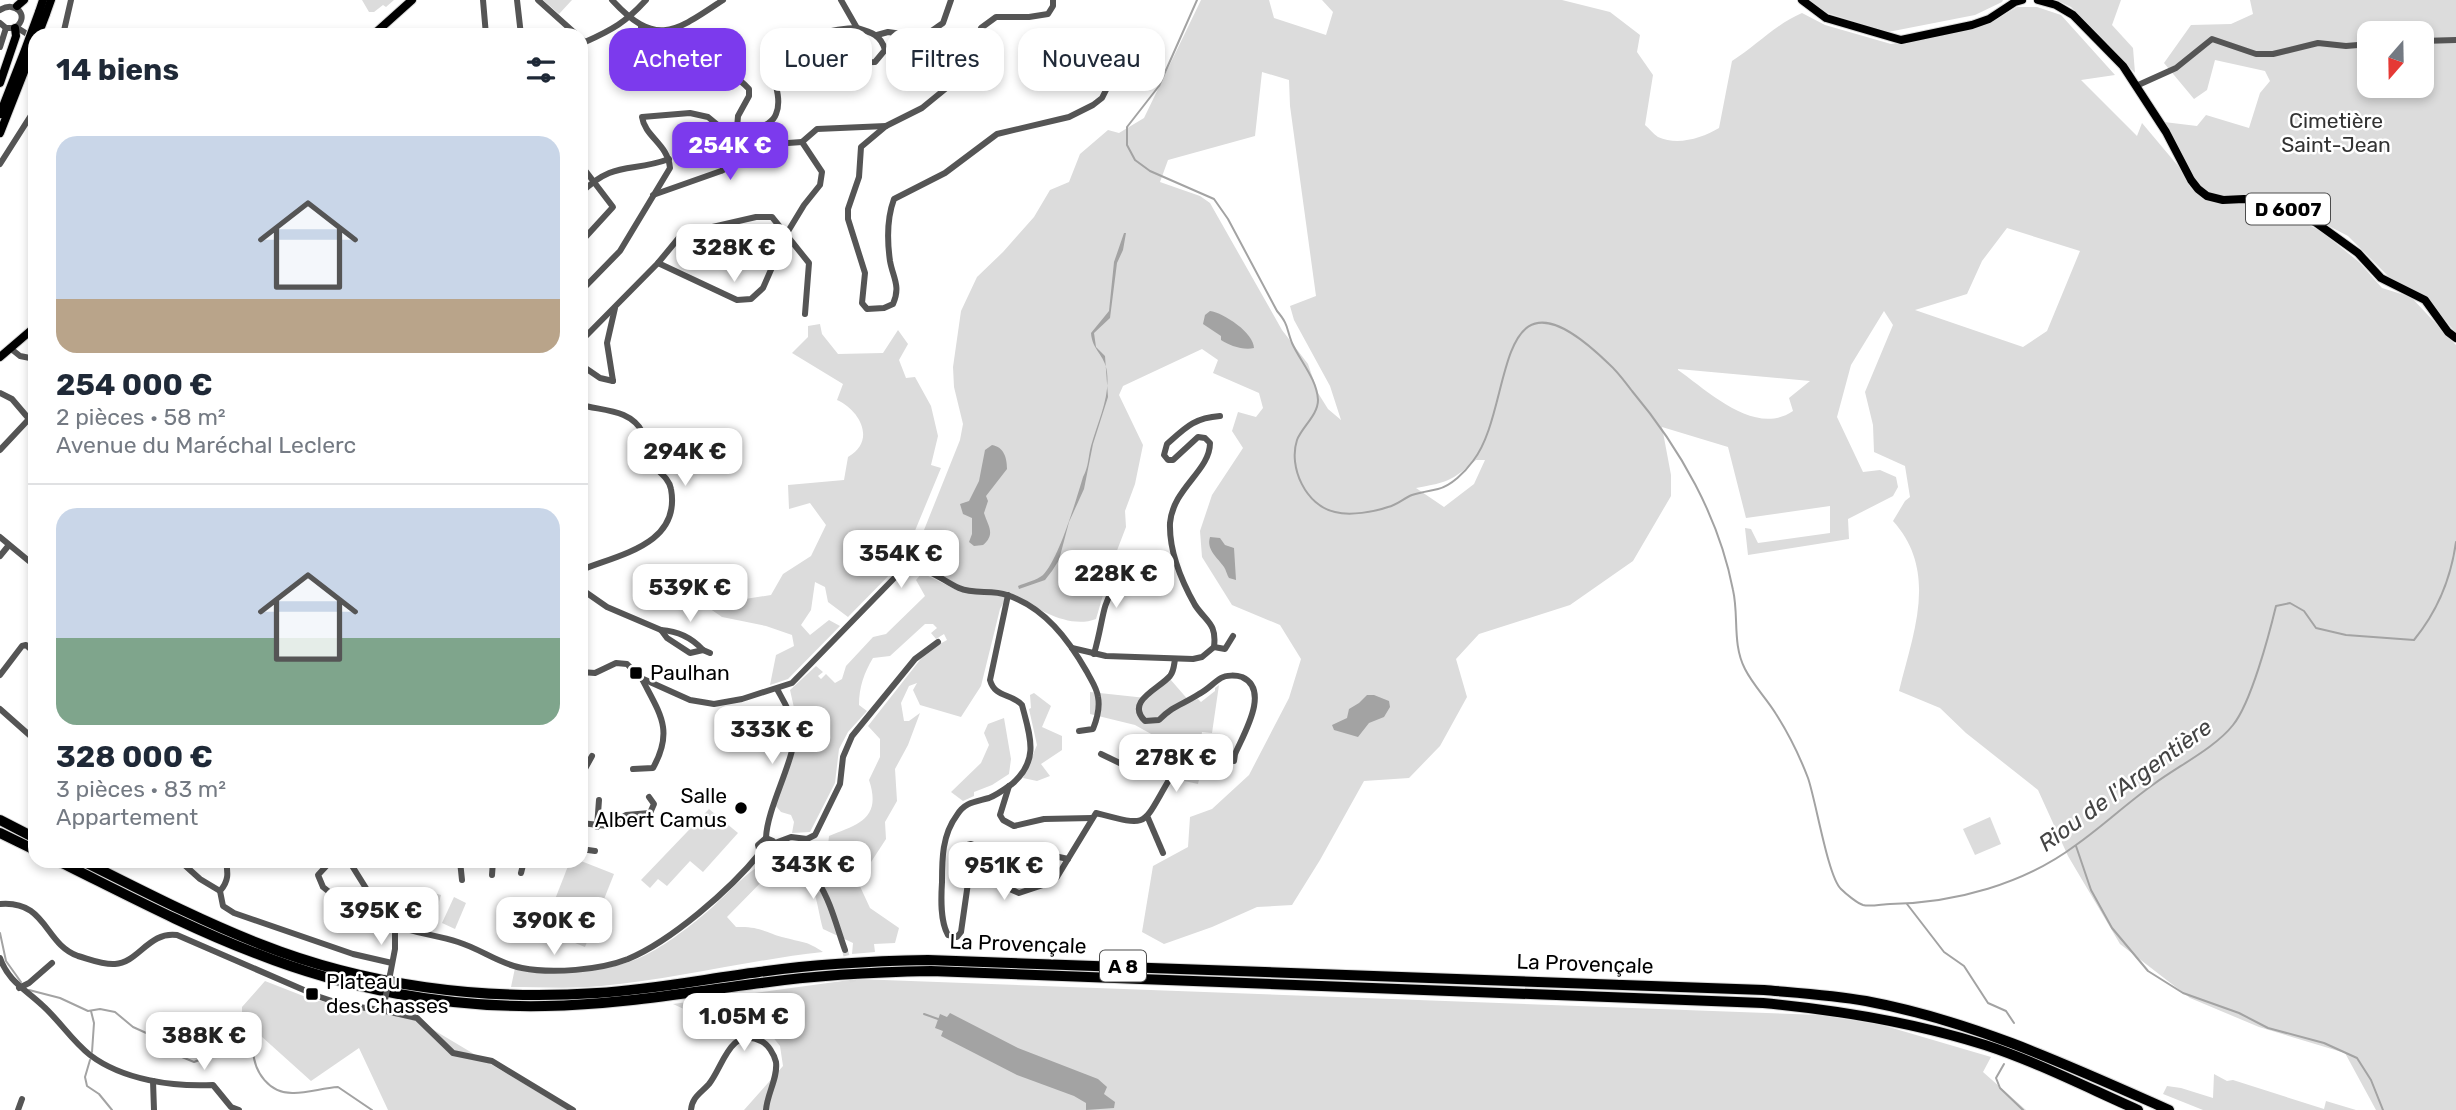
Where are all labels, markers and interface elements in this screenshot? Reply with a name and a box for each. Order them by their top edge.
north arrow [2357,21,2434,98]
map controls [2357,21,2434,98]
chip: Acheter [609,28,746,91]
chip: Louer [760,28,872,91]
chip: Filtres [886,28,1004,91]
chip: Nouveau [1018,28,1165,91]
icon: filters [522,51,560,89]
text: 14 biens [56,52,179,88]
park label: Cimetière Saint-Jean [2281,108,2391,157]
pin: 254K € [673,122,787,182]
text: 254K € [688,131,772,159]
icon: home [245,182,371,308]
road number: D 6007 [2246,194,2330,224]
pin: 328K € [677,224,791,284]
text: 328K € [692,233,776,261]
text: 254 000 € [56,367,213,403]
text: 2 pièces · 58 m² [56,403,226,431]
pin: 294K € [628,428,742,488]
text: Avenue du Maréchal Leclerc [56,431,356,459]
text: 294K € [643,437,727,465]
pin: 354K € [844,530,958,590]
text: 354K € [859,539,943,567]
pin: 228K € [1059,550,1173,610]
icon: home [245,554,371,680]
text: 228K € [1074,559,1158,587]
pin: 539K € [633,564,747,624]
text: 539K € [649,573,731,601]
place label: Paulhan [650,660,730,685]
marker: Paulhan [628,665,644,681]
pin: 333K € [715,706,829,766]
water label: Riou de l'Argentière [2033,713,2217,857]
text: 333K € [730,715,814,743]
pin: 278K € [1119,734,1233,794]
text: 328 000 € [56,739,213,775]
text: 278K € [1135,743,1217,771]
text: 3 pièces · 83 m² [56,775,226,803]
place label: Salle Albert Camus [595,783,727,832]
marker: Salle Albert Camus [733,800,749,816]
text: Appartement [56,803,198,831]
pin: 343K € [756,842,870,901]
pin: 951K € [947,842,1061,902]
text: 343K € [771,850,855,878]
text: 951K € [965,851,1043,879]
pin: 395K € [324,888,438,947]
text: 395K € [340,896,422,924]
pin: 390K € [497,898,611,957]
text: 390K € [512,906,596,934]
street label: La Provençale [949,929,1087,958]
street label: La Provençale [1516,949,1654,978]
road number: A 8 [1100,950,1146,982]
place label: Plateau des Chasses [326,969,448,1018]
marker: Plateau des Chasses [304,986,320,1002]
pin: 1.05M € [679,993,809,1053]
text: 1.05M € [699,1002,789,1030]
pin: 388K € [147,1012,261,1072]
text: 388K € [162,1021,246,1049]

